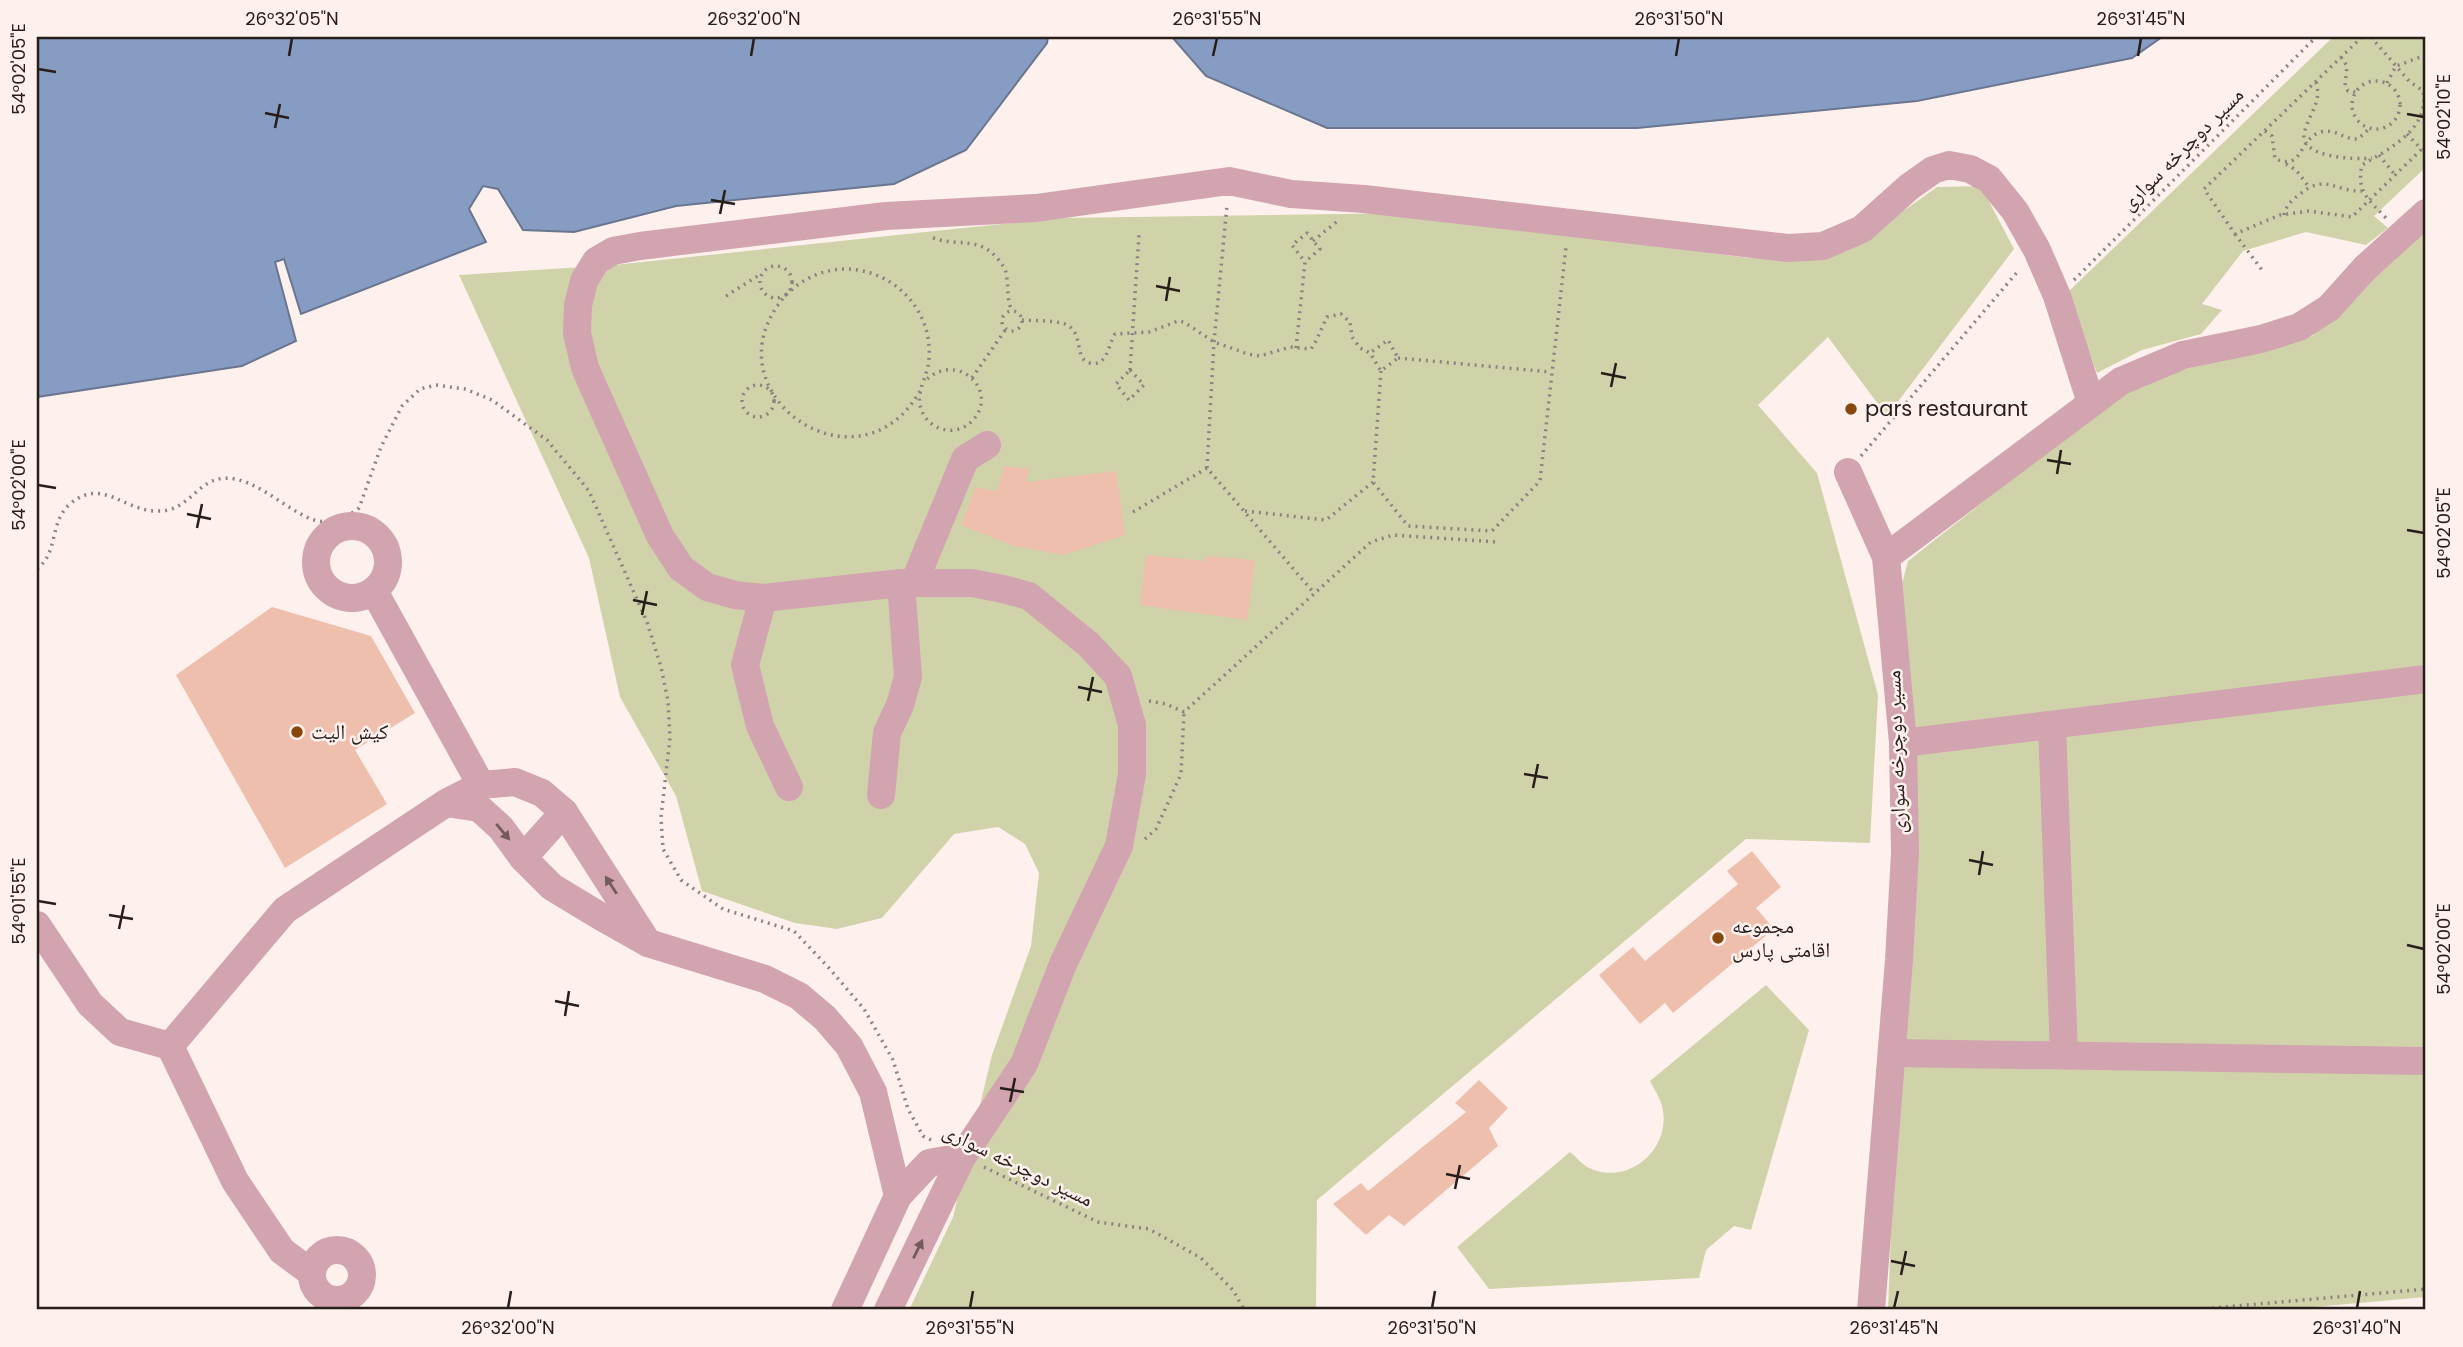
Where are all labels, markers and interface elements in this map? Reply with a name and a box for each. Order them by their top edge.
text: 26°32'05"N [245,6,339,31]
text: 26°32'00"N [707,6,801,31]
text: 26°31'55"N [1173,6,1261,31]
text: 26°31'50"N [1635,6,1723,31]
text: 26°31'45"N [2097,6,2185,31]
text: 54°02'05"E [6,23,31,115]
text: 54°02'10"E [2431,74,2456,160]
street label: مسیر دوچرخه سواری [2114,81,2250,217]
place label: pars restaurant [1865,394,2028,423]
marker: pars restaurant [1843,401,1859,417]
text: 54°02'00"E [6,439,31,531]
text: 54°02'05"E [2431,487,2456,579]
street label: مسیر دوچرخه سواری [1878,670,1913,834]
place label: کیش الیت [311,717,389,746]
marker: کیش الیت [289,724,305,740]
one-way arrow [495,824,510,841]
text: 54°01'55"E [6,857,31,945]
one-way arrow [604,876,617,895]
text: 54°02'00"E [2431,903,2456,995]
place label: مجموعه اقامتی پارس [1732,911,1830,964]
marker: مجموعه اقامتی پارس [1710,930,1726,946]
street label: مسیر دوچرخه سواری [938,1116,1098,1213]
one-way arrow [912,1239,923,1259]
text: 26°32'00"N [461,1315,555,1340]
text: 26°31'55"N [926,1315,1014,1340]
text: 26°31'50"N [1388,1315,1476,1340]
text: 26°31'45"N [1850,1315,1938,1340]
text: 26°31'40"N [2313,1315,2401,1340]

